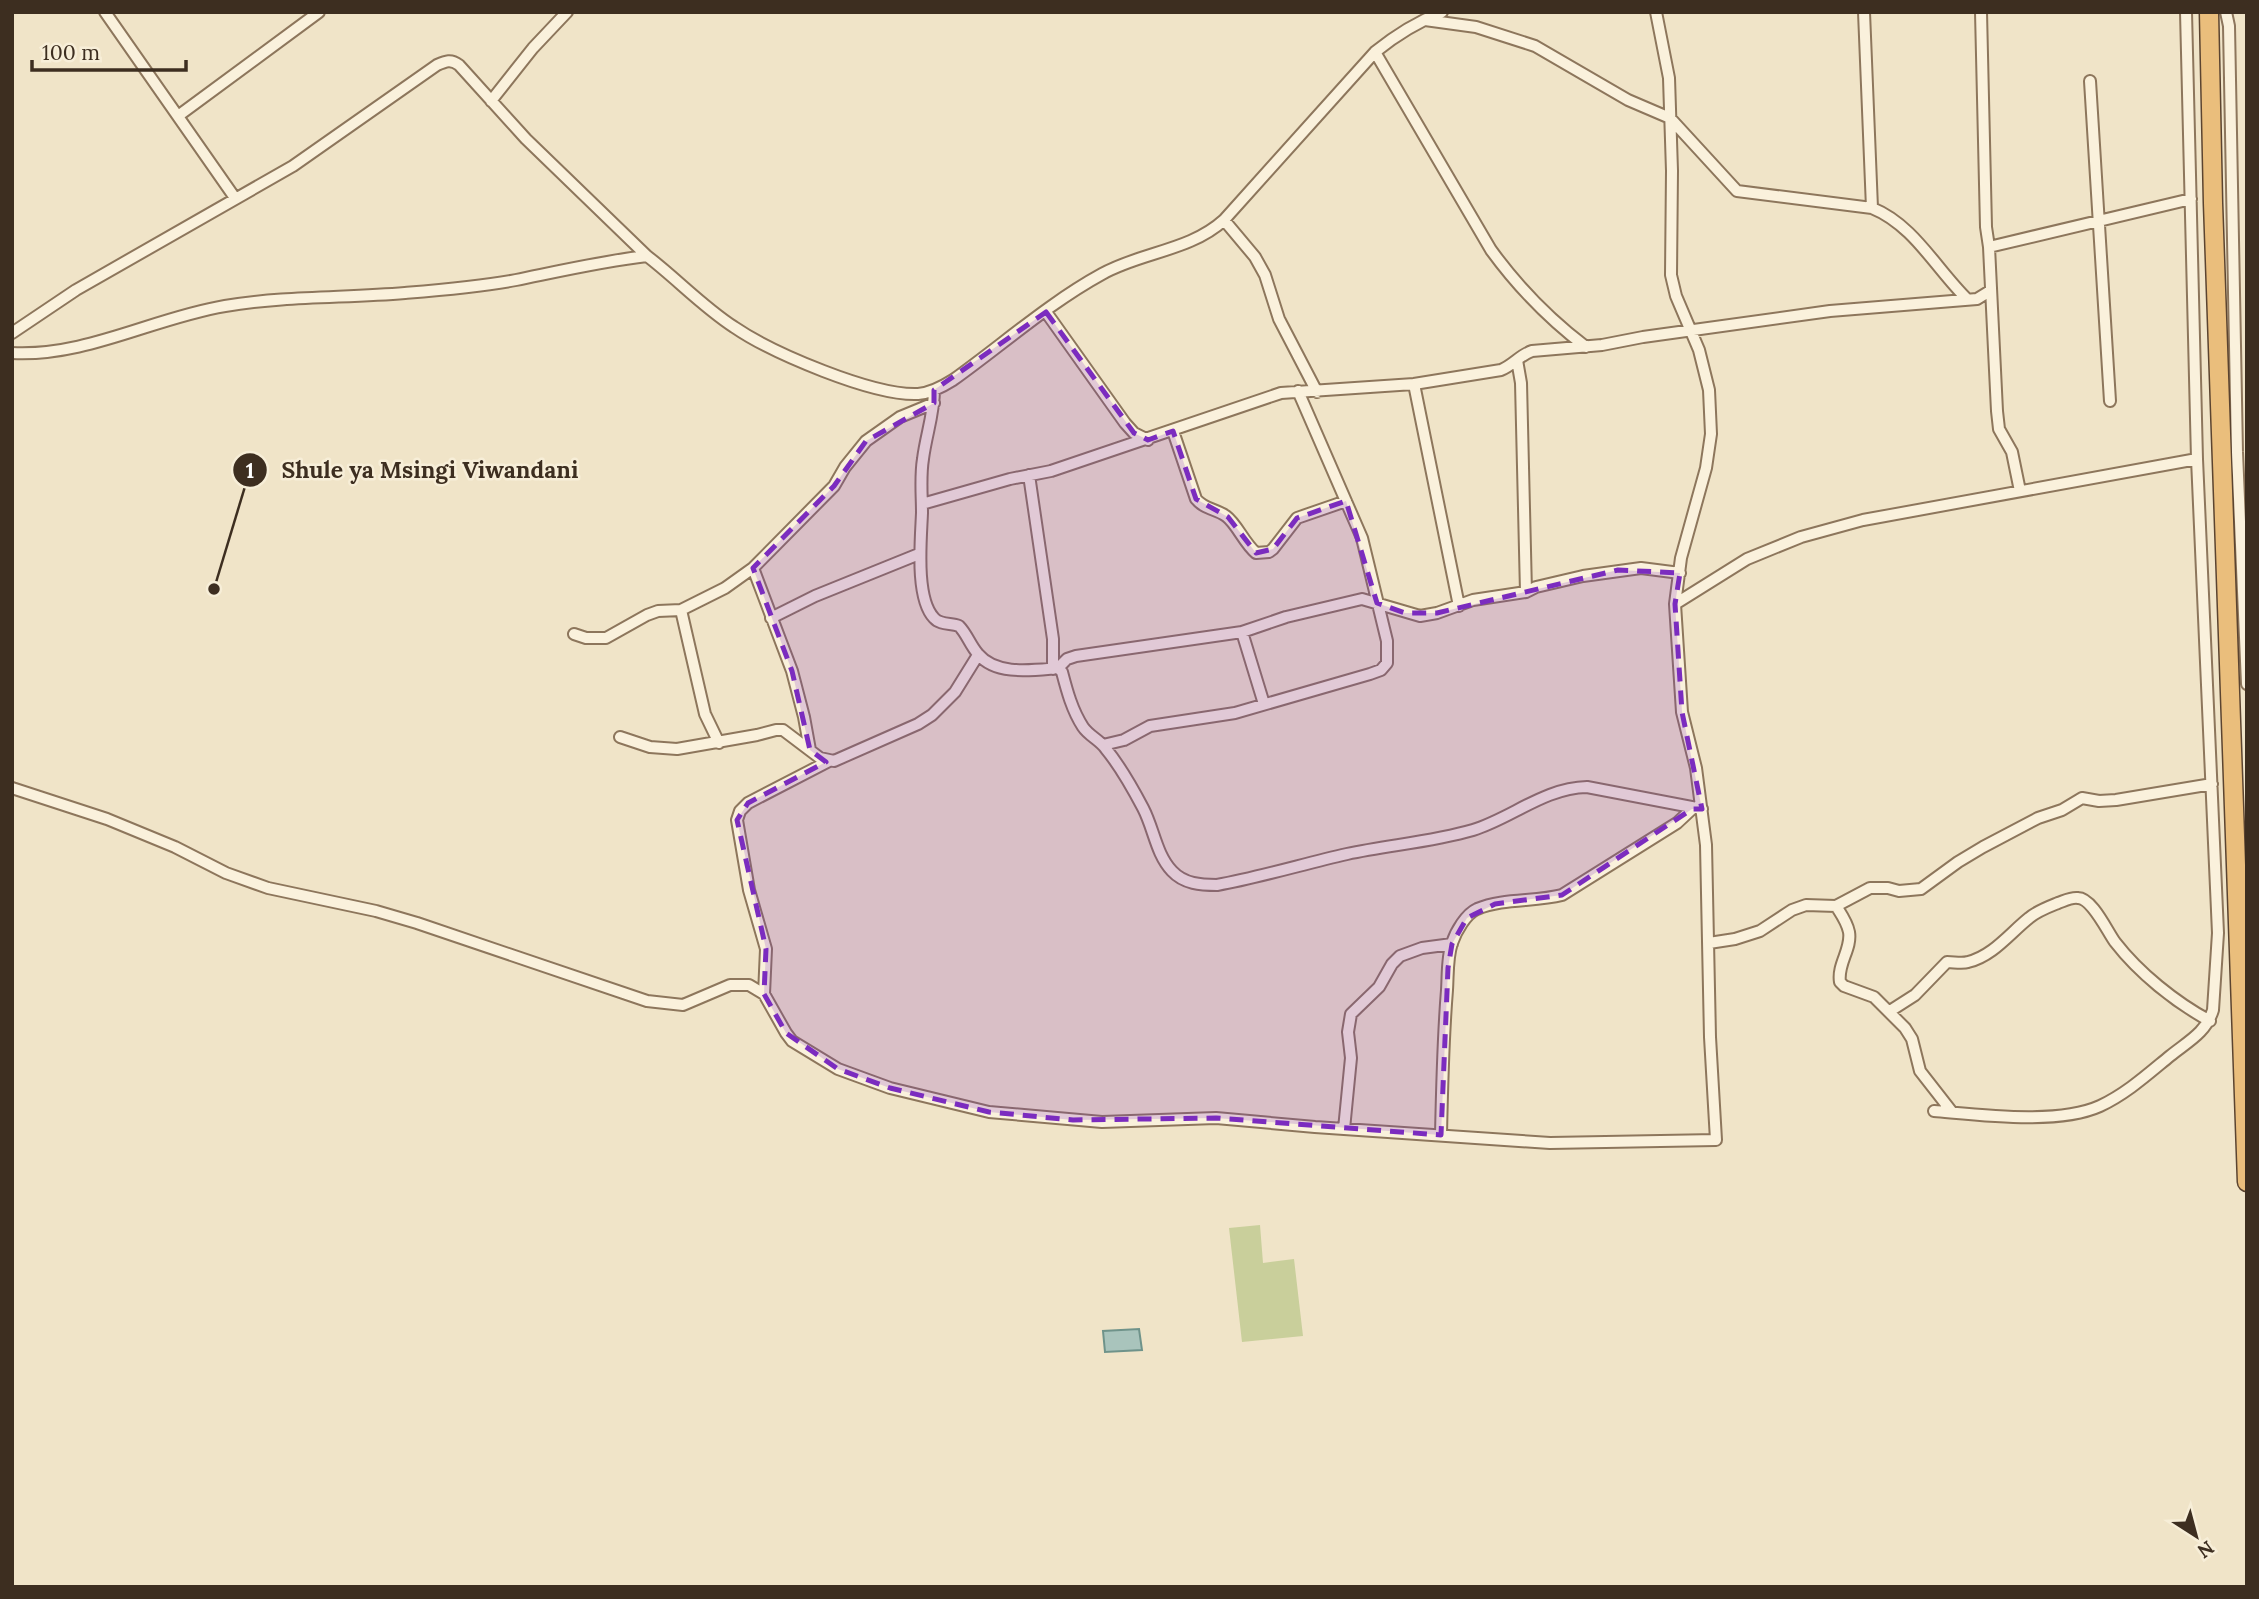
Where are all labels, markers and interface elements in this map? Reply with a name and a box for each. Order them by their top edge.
scale bar [32,28,186,72]
text: 100 m [42,39,100,66]
callout: Shule ya Msingi Viwandani [233,448,592,492]
text: Shule ya Msingi Viwandani [282,455,578,484]
text: 1 [246,457,254,484]
north arrow [2161,1501,2231,1571]
text: N [2193,1536,2219,1564]

